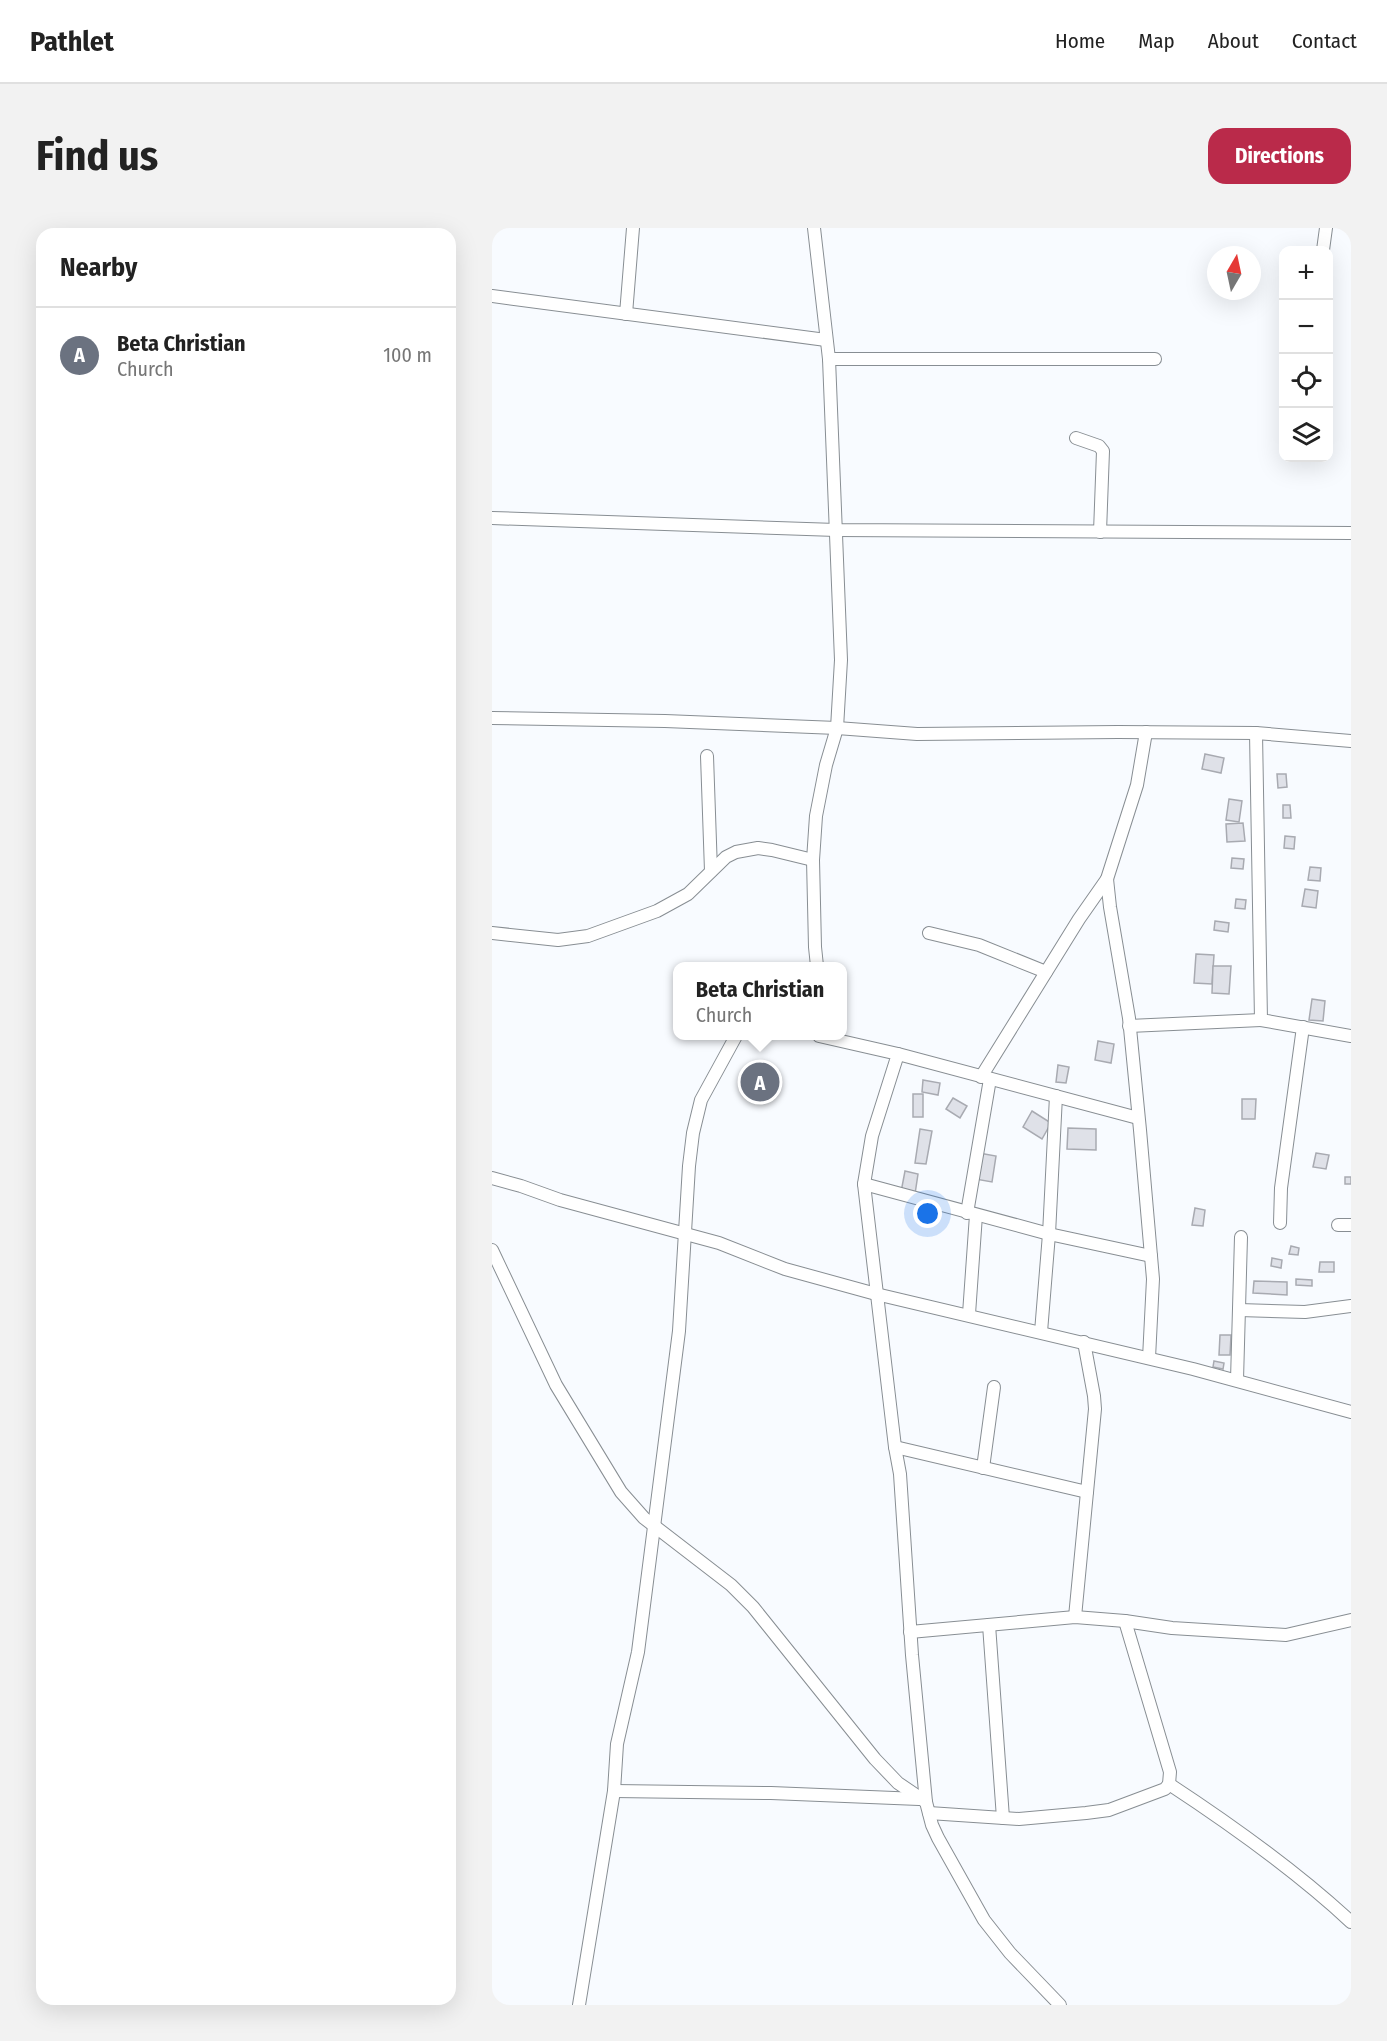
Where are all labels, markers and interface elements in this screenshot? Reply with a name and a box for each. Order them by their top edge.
text: Pathlet [30,25,114,58]
text: Home [1055,28,1105,54]
text: Map [1138,28,1175,54]
text: About [1208,28,1259,54]
text: Contact [1292,28,1357,54]
button: Directions [1208,128,1351,184]
text: Find us [36,131,158,181]
north arrow [1207,246,1261,300]
map controls [1279,246,1333,462]
button: + [1279,246,1333,300]
text: Nearby [60,252,137,283]
button: − [1279,300,1333,354]
text: Beta Christian [117,330,246,357]
text: A [74,343,85,367]
text: 100 m [383,343,432,367]
button: locate [1279,354,1333,408]
text: Church [117,357,173,381]
button: layers [1279,408,1333,462]
popup [673,962,847,1040]
text: Beta Christian [696,976,824,1003]
text: Church [696,1003,752,1027]
pin: A [740,1060,780,1104]
your location [913,1199,942,1228]

